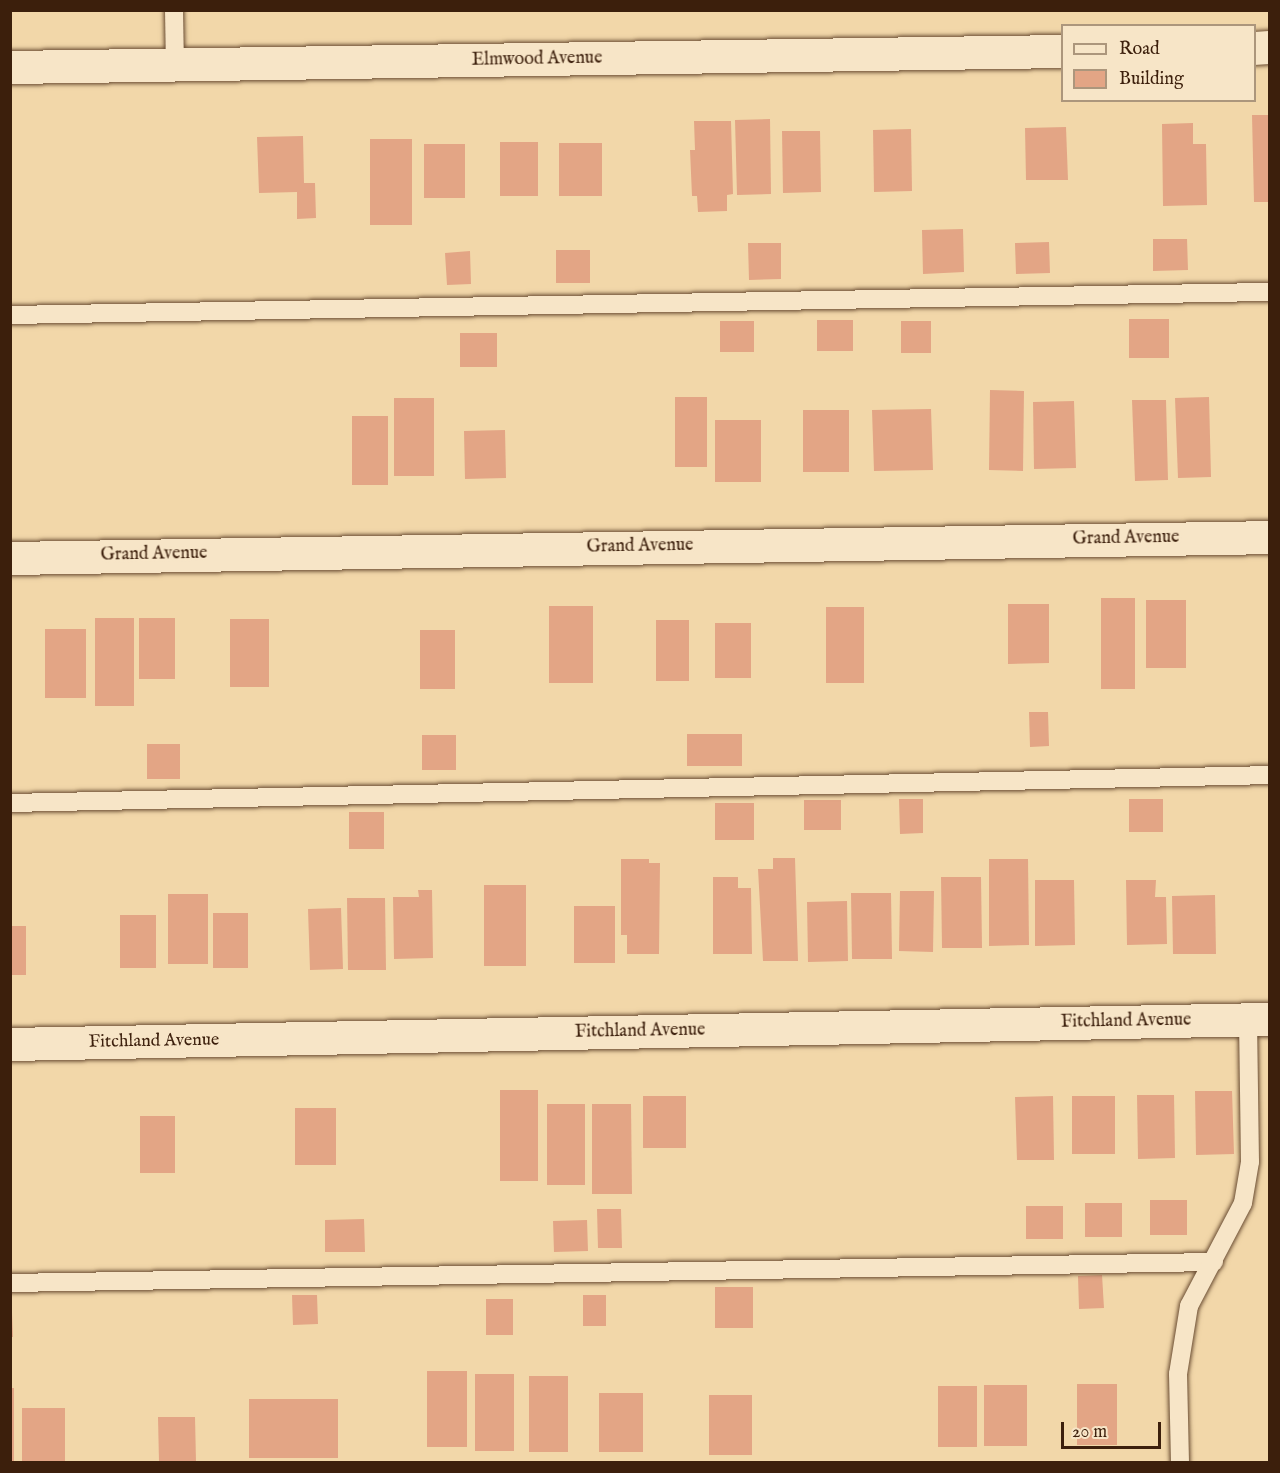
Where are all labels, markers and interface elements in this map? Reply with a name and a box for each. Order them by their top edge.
legend [1061,24,1256,102]
text: Road [1119,38,1160,61]
street label: Elmwood Avenue [471,48,603,72]
text: Building [1119,68,1184,91]
street label: Grand Avenue [1072,527,1180,551]
street label: Grand Avenue [586,535,694,559]
street label: Grand Avenue [100,543,208,567]
street label: Fitchland Avenue [1061,1010,1191,1034]
street label: Fitchland Avenue [575,1020,705,1044]
street label: Fitchland Avenue [89,1030,219,1054]
scale bar [1064,1410,1164,1448]
text: 20 m [1072,1421,1107,1444]

